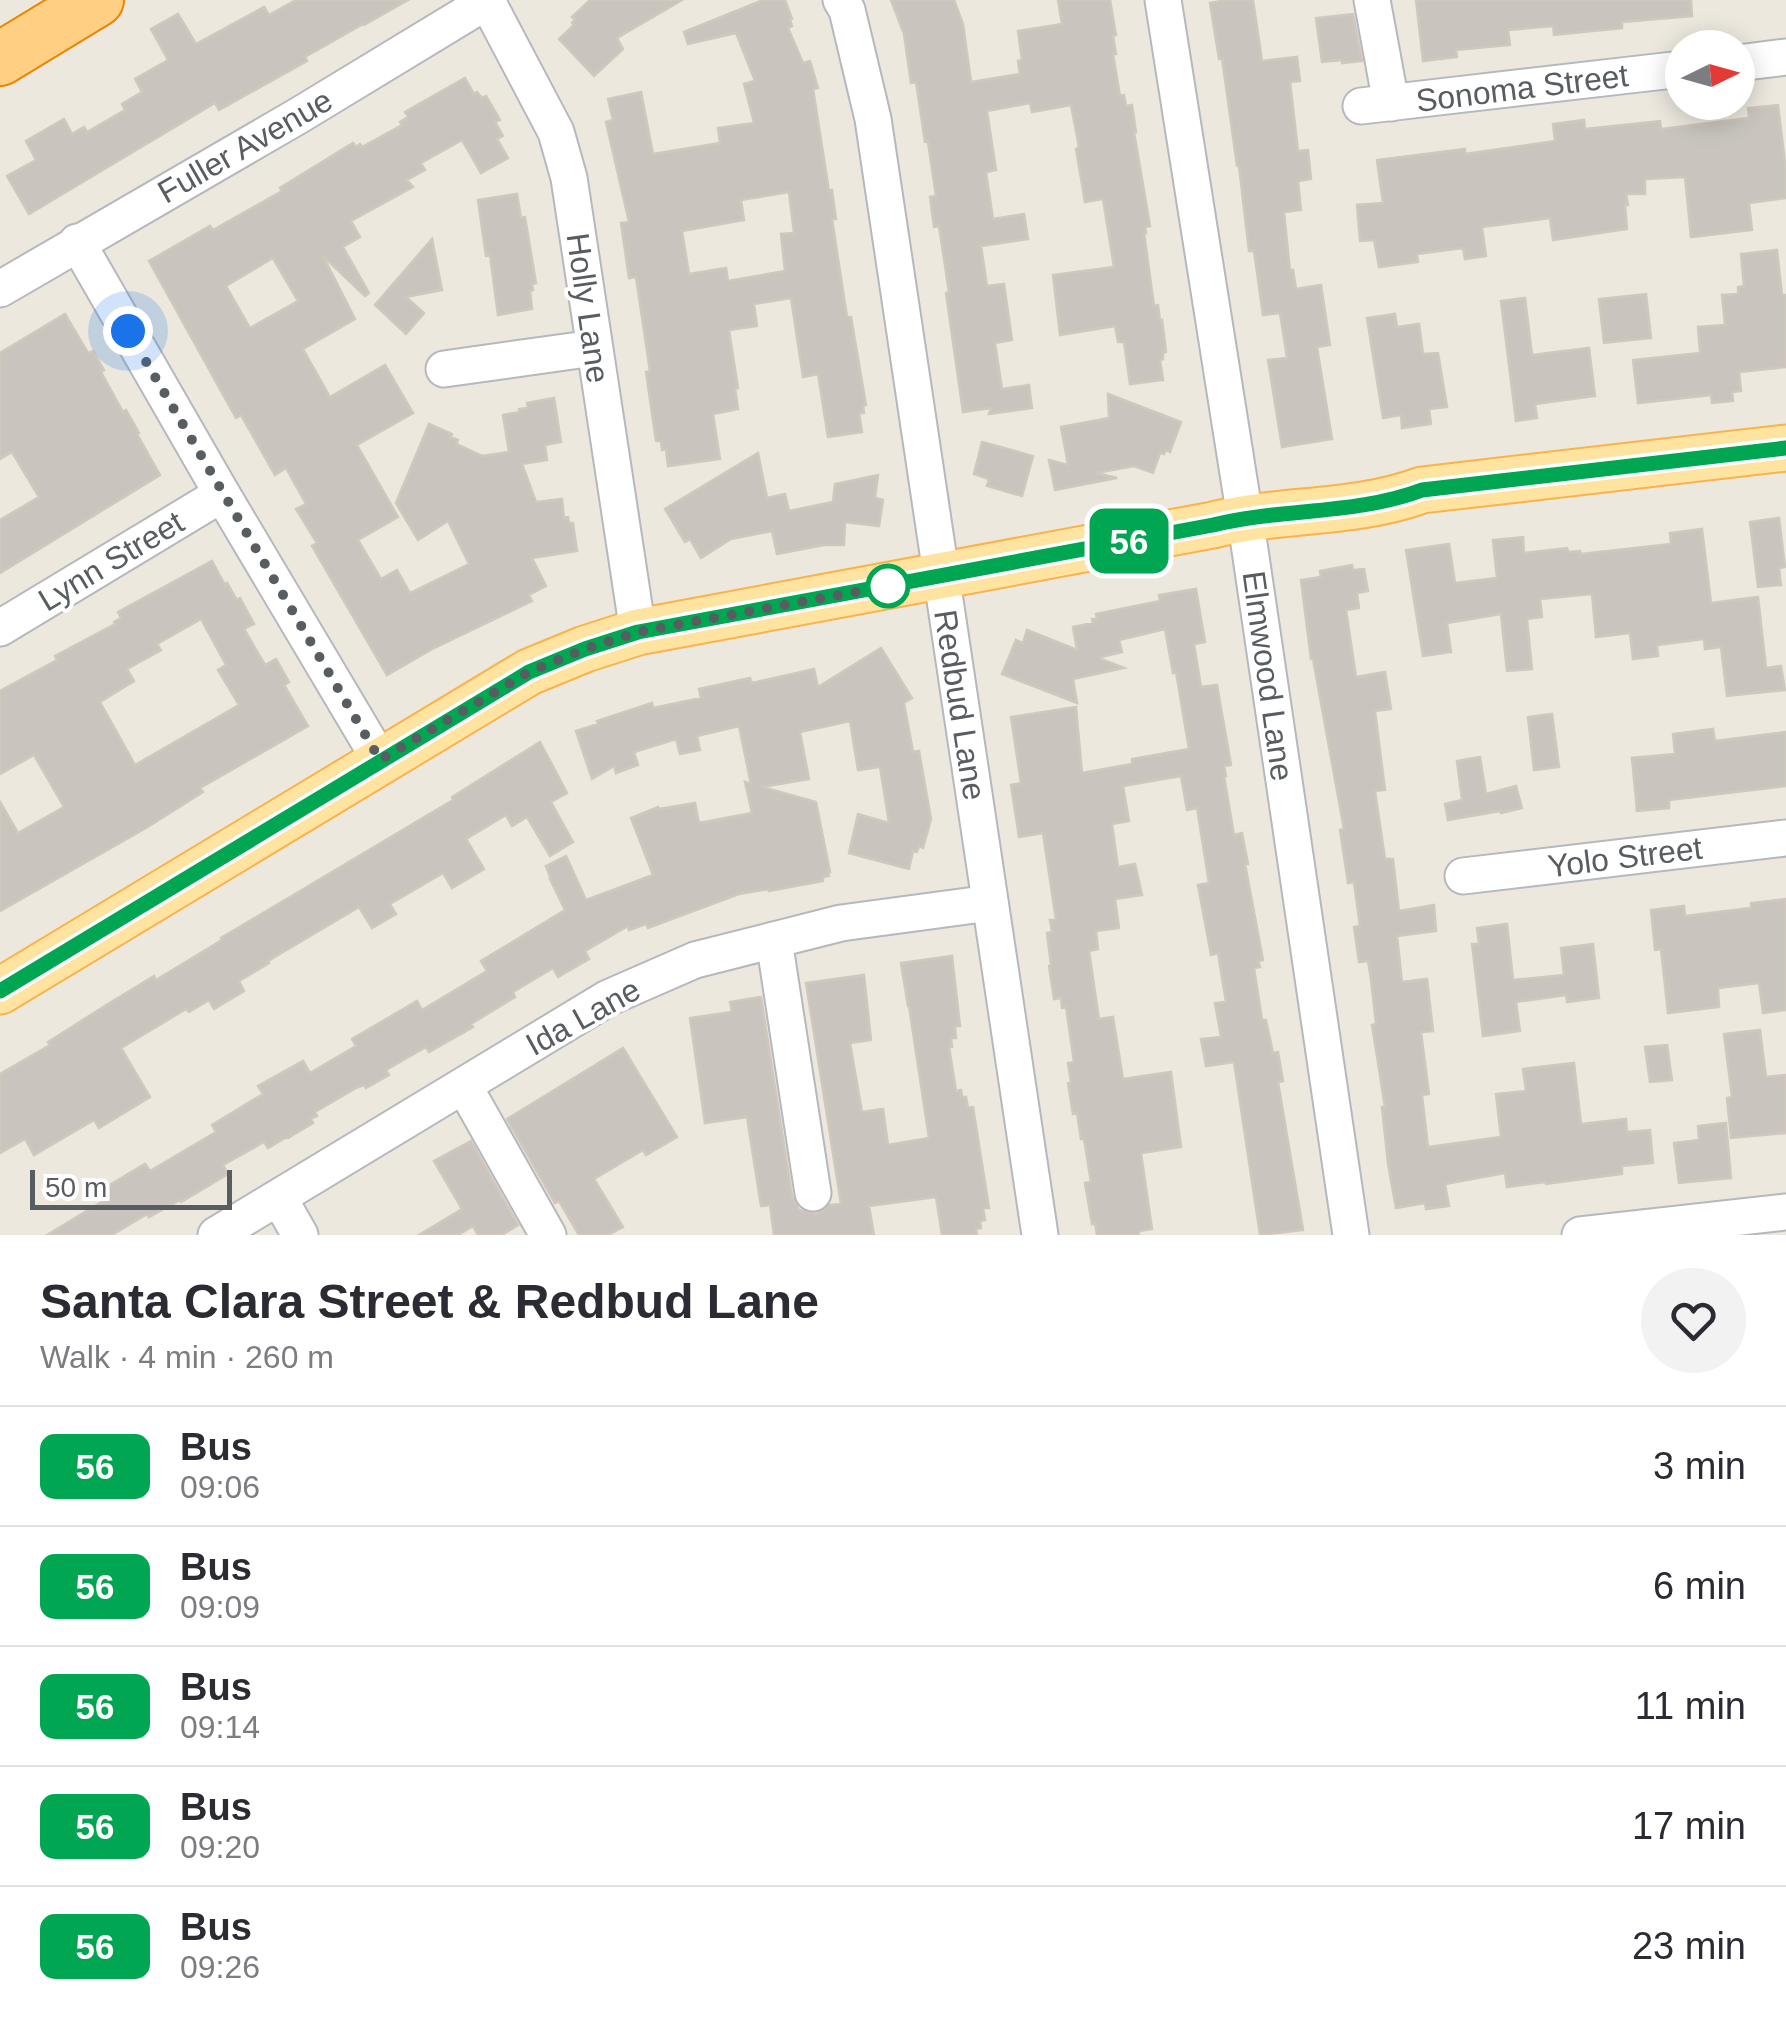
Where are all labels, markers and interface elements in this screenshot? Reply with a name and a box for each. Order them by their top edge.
north arrow [1665,30,1755,120]
map controls [1665,30,1755,120]
street label: Sonoma Street [1414,57,1630,119]
street label: Fuller Avenue [152,82,338,210]
street label: Holly Lane [560,231,616,385]
your location [103,306,153,356]
street label: Lynn Street [32,504,190,618]
line badge: 56 [1084,508,1174,574]
text: 56 [1110,522,1148,561]
unlabelled marker [867,565,909,607]
street label: Elmwood Lane [1235,569,1301,783]
street label: Redbud Lane [927,607,993,803]
street label: Yolo Street [1546,830,1704,884]
street label: Ida Lane [520,971,646,1063]
scale bar [30,1165,232,1210]
text: 50 m [45,1172,107,1203]
button: heart [1641,1268,1746,1373]
text: Santa Clara Street & Redbud Lane [40,1275,819,1328]
text: Walk · 4 min · 260 m [40,1339,334,1375]
text: Bus [180,1426,252,1468]
text: 3 min [1653,1445,1746,1487]
text: 56 [76,1447,114,1486]
text: 09:06 [180,1469,260,1505]
text: Bus [180,1546,252,1588]
text: 6 min [1653,1565,1746,1607]
text: 56 [76,1567,114,1606]
text: 09:09 [180,1589,260,1625]
text: Bus [180,1666,252,1708]
text: 11 min [1635,1685,1746,1727]
text: 56 [76,1687,114,1726]
text: 09:14 [180,1709,260,1745]
text: Bus [180,1786,252,1828]
text: 17 min [1632,1805,1746,1847]
text: 56 [76,1807,114,1846]
text: 09:20 [180,1829,260,1865]
text: Bus [180,1906,252,1948]
text: 23 min [1632,1925,1746,1967]
text: 56 [76,1927,114,1966]
text: 09:26 [180,1949,260,1985]

